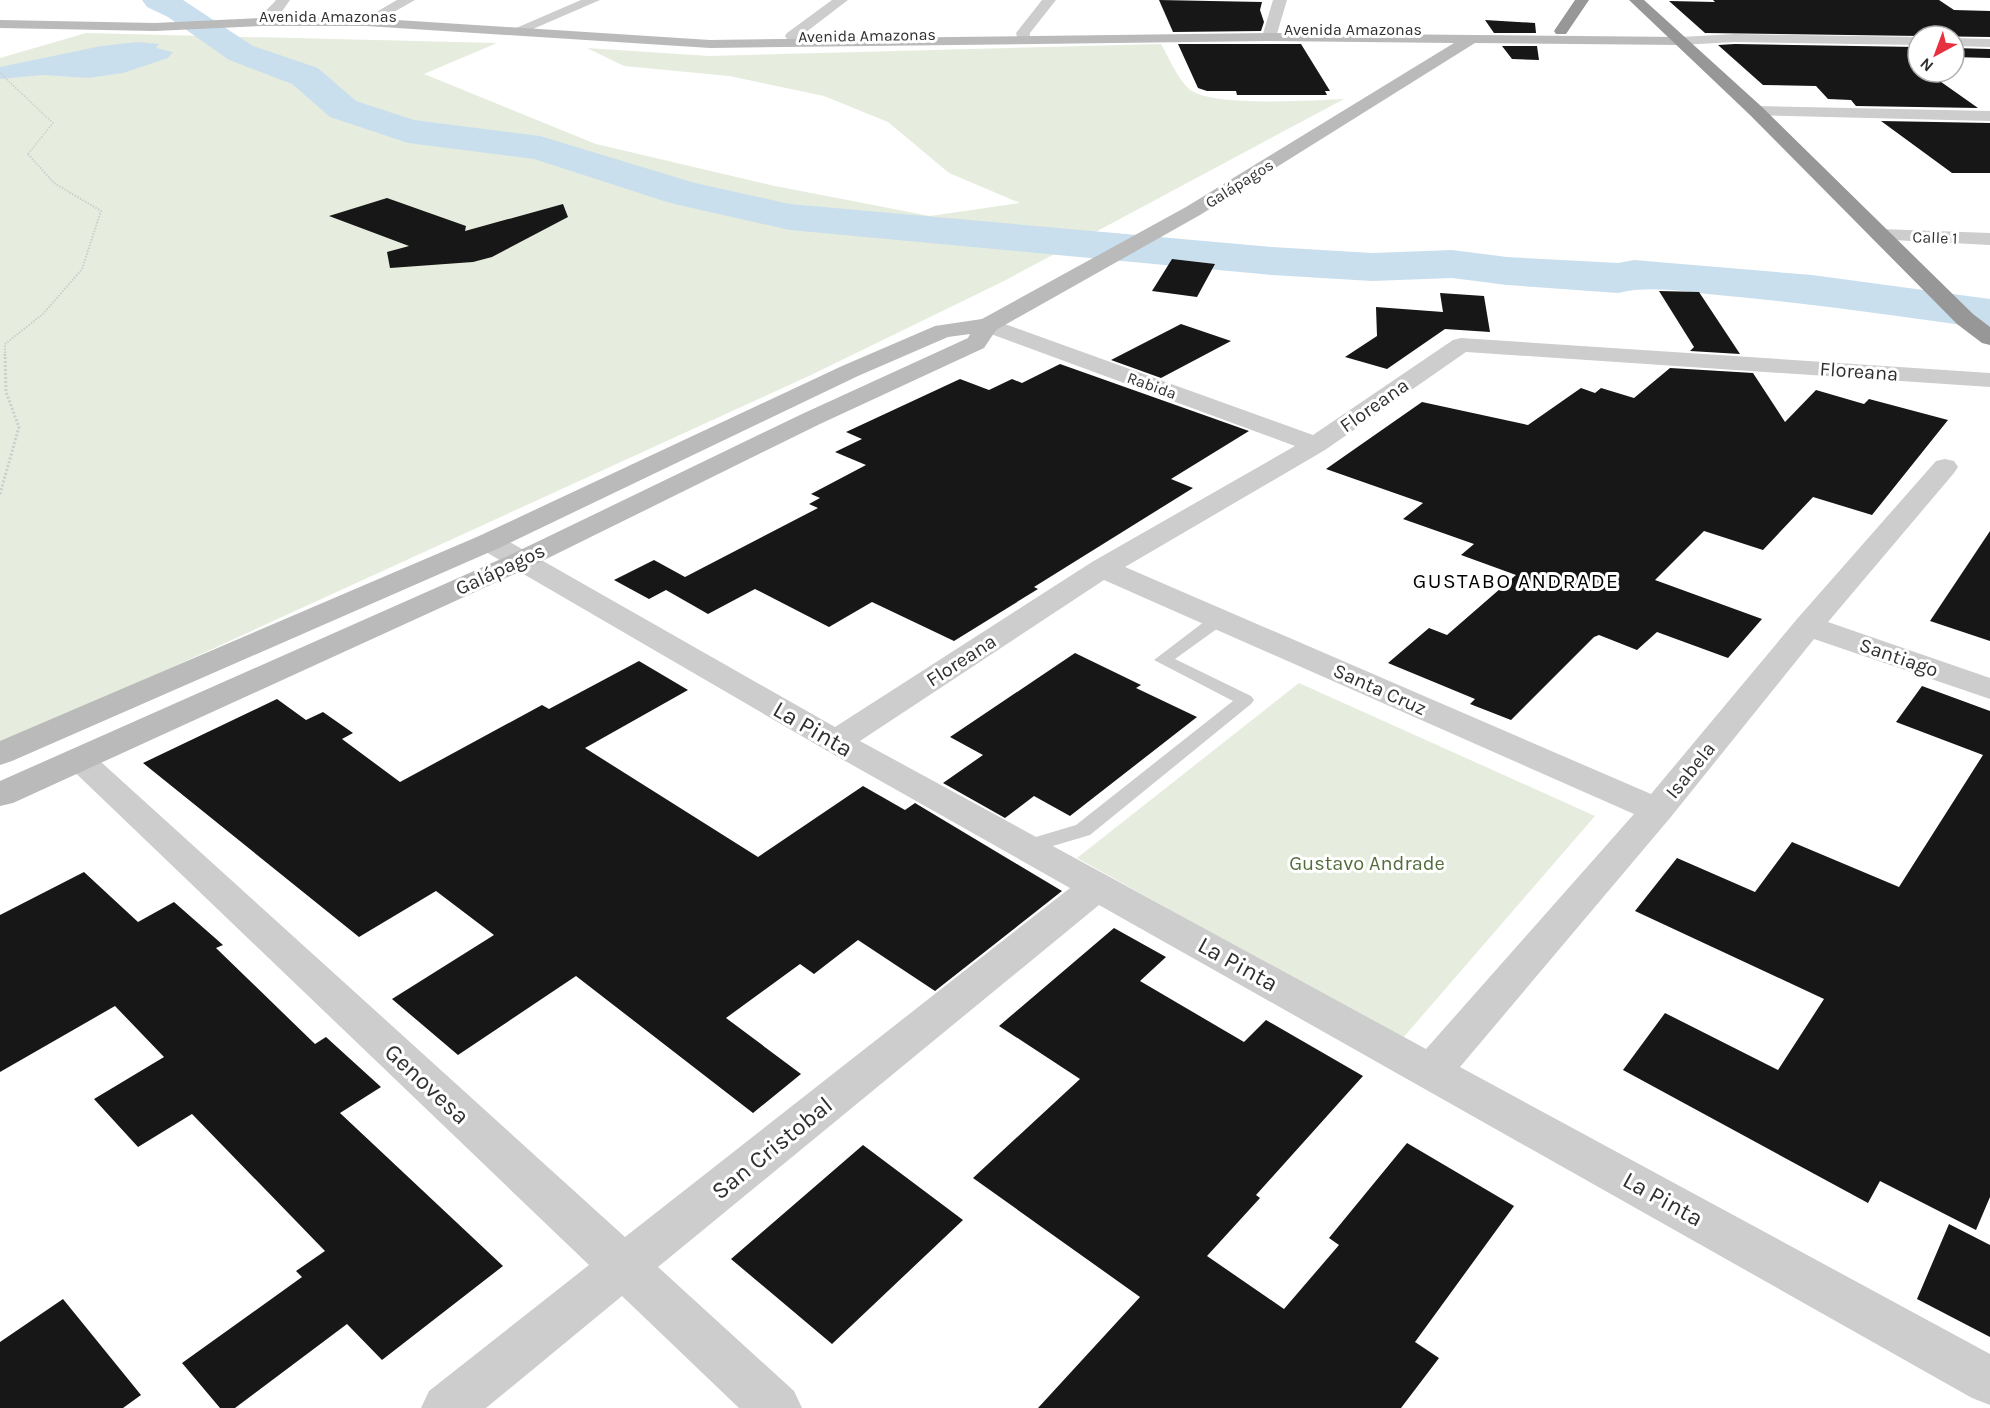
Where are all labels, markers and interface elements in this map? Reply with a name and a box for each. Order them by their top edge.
street label: Avenida Amazonas [259,7,397,26]
street label: Avenida Amazonas [1284,20,1422,39]
north arrow [1906,24,1966,84]
street label: Avenida Amazonas [798,25,936,46]
text: N [1916,54,1937,76]
street label: Galápagos [1202,155,1277,212]
street label: Calle 1 [1912,227,1958,248]
street label: Floreana [1819,357,1899,386]
street label: Rabida [1125,368,1179,403]
street label: Floreana [1335,373,1413,437]
street label: Galápagos [452,539,549,600]
district label: GUSTABO ANDRADE [1413,569,1619,593]
street label: Floreana [922,629,1000,691]
street label: Santiago [1856,633,1941,682]
street label: Santa Cruz [1330,659,1430,720]
street label: La Pinta [768,695,858,763]
street label: Isabela [1661,737,1720,803]
park label: Gustavo Andrade [1289,852,1445,875]
street label: La Pinta [1193,931,1283,997]
street label: Genovesa [379,1038,475,1130]
street label: San Cristobal [706,1091,838,1205]
street label: La Pinta [1618,1166,1708,1232]

